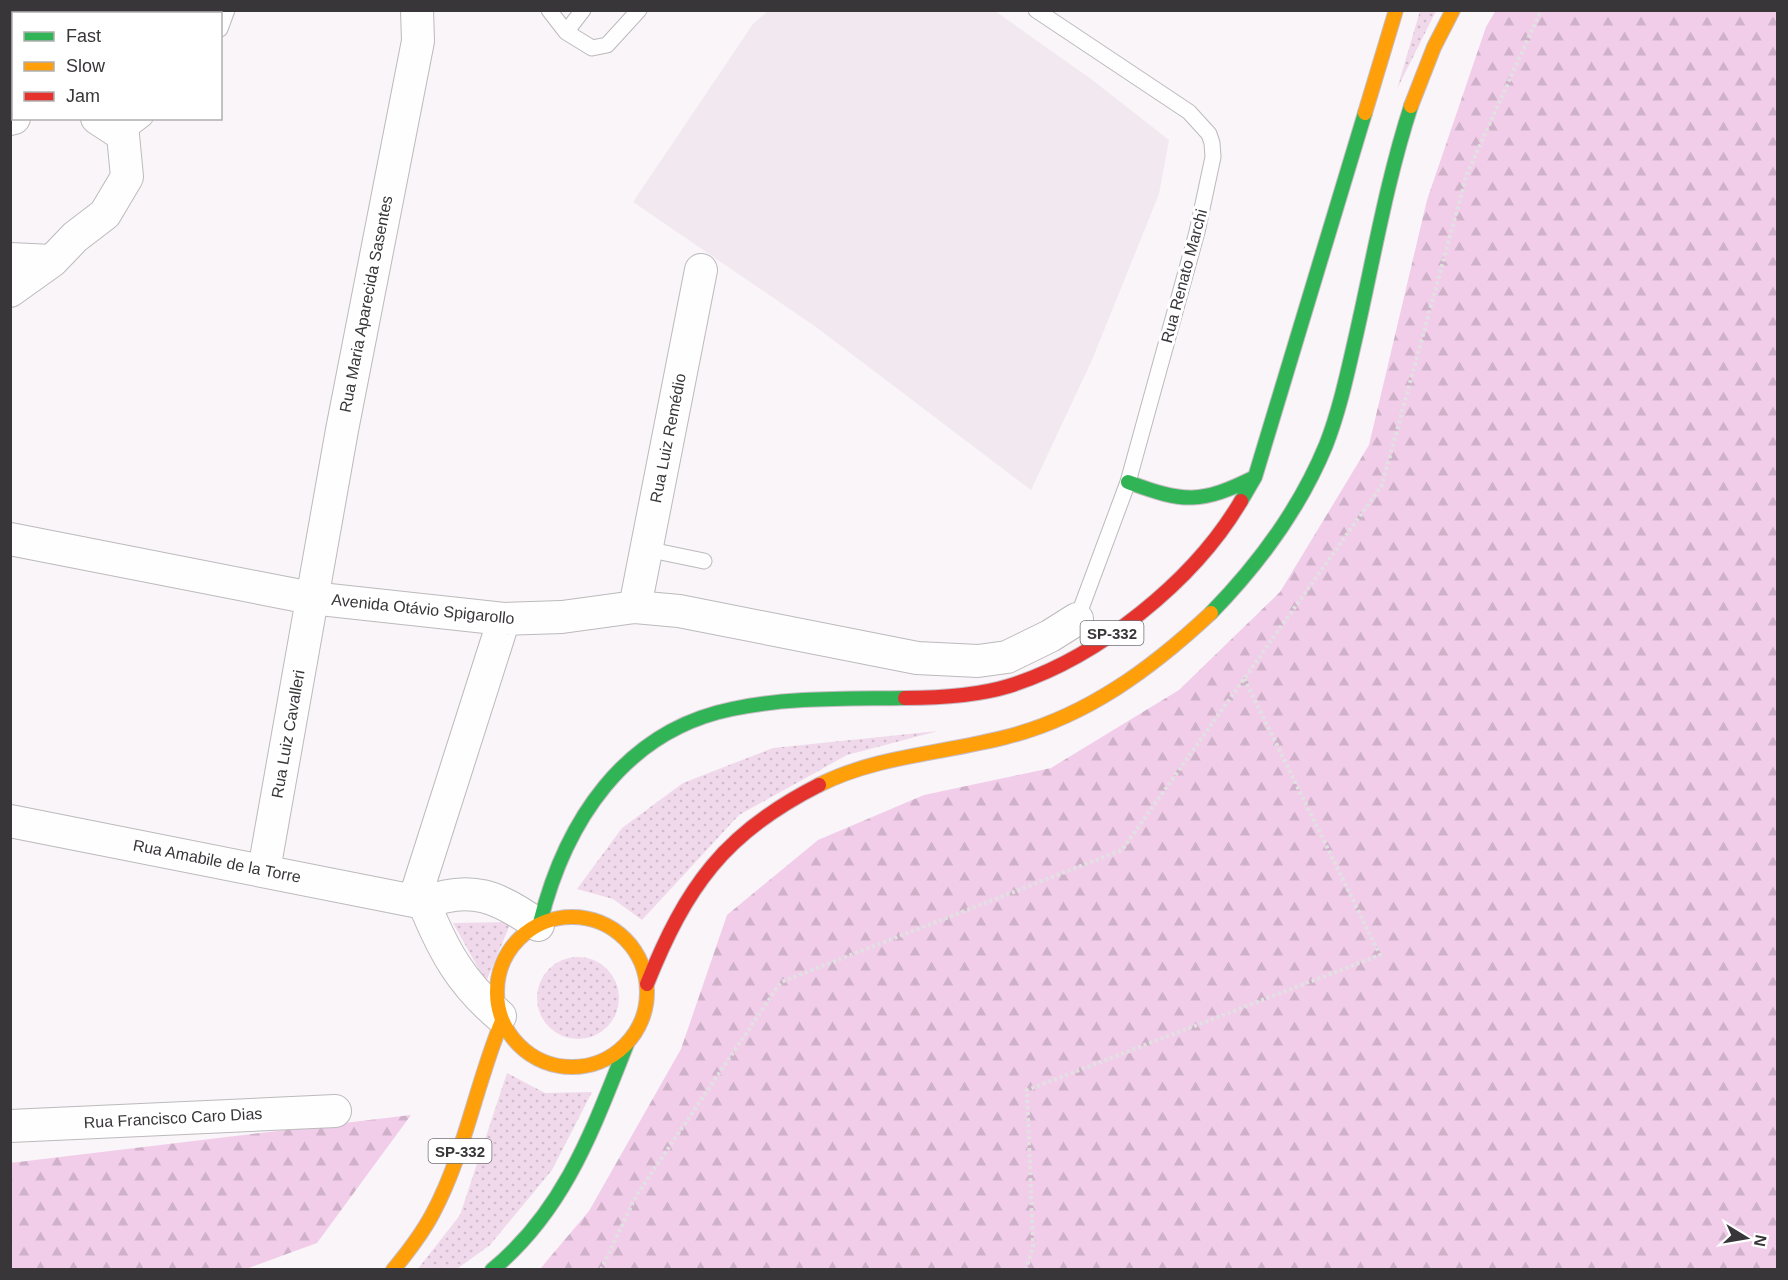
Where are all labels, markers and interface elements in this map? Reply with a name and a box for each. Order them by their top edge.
legend [12,12,222,120]
text: Fast [66,26,101,46]
text: Slow [66,56,106,76]
text: Jam [66,86,100,106]
street label: Rua Maria Aparecida Sasentes [337,194,395,414]
street label: Rua Renato Marchi [1158,207,1210,345]
street label: Rua Luiz Remédio [647,372,689,504]
street label: Avenida Otávio Spigarollo [331,591,515,627]
road number: SP-332 [1080,621,1144,645]
street label: Rua Luiz Cavalleri [268,669,308,799]
street label: Rua Amabile de la Torre [132,836,302,886]
street label: Rua Francisco Caro Dias [83,1105,263,1131]
road number: SP-332 [428,1139,492,1163]
north arrow [1716,1208,1776,1268]
text: N [1751,1233,1770,1248]

